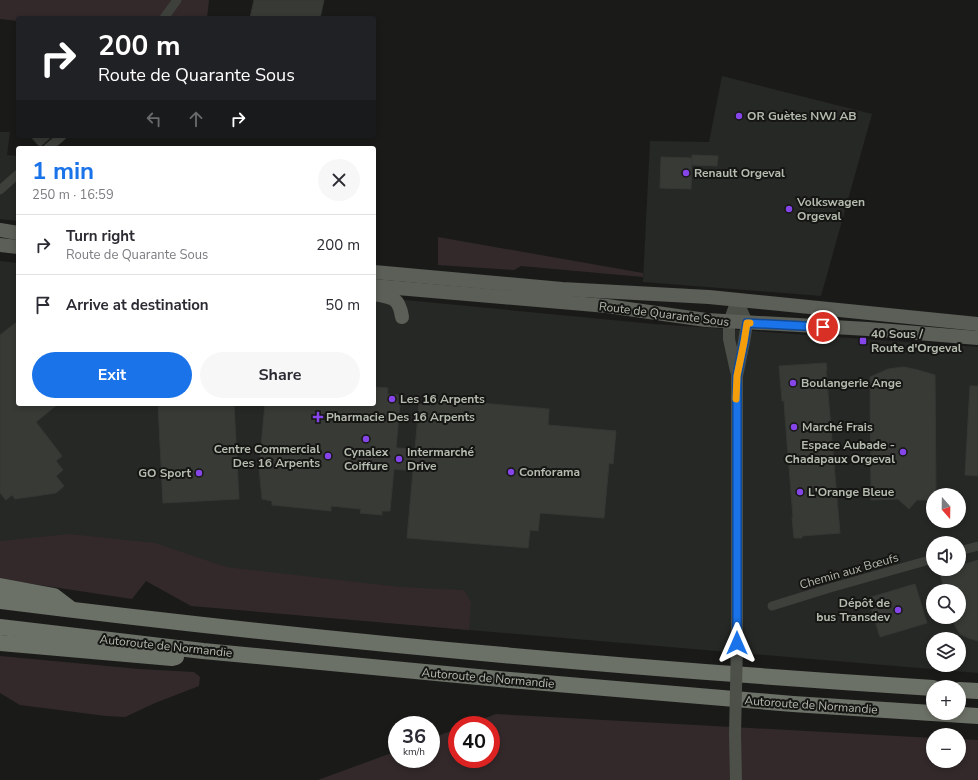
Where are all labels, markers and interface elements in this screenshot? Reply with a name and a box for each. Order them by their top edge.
text: 200 m [98,27,181,65]
icon: right [32,32,84,84]
text: Route de Quarante Sous [98,63,295,87]
icon: left [143,108,165,130]
icon: ahead [185,108,207,130]
icon: right [227,108,249,130]
place label: OR Guètes NWJ AB [747,108,857,124]
marker: OR Guètes NWJ AB [734,111,744,121]
text: 1 min [32,155,94,187]
button: close [318,159,360,201]
place label: Renault Orgeval [694,165,785,181]
marker: Renault Orgeval [681,168,691,178]
text: 250 m · 16:59 [32,186,114,204]
place label: Volkswagen Orgeval [796,194,865,224]
marker: Volkswagen Orgeval [784,204,794,214]
text: Turn right [66,226,135,246]
icon: right [32,234,54,256]
text: 200 m [316,235,360,255]
text: Route de Quarante Sous [66,246,208,264]
icon: arrive [32,294,54,316]
text: Arrive at destination [66,295,209,315]
text: 50 m [325,295,360,315]
street label: Route de Quarante Sous [598,298,730,330]
pin [806,310,840,344]
icon: arrive [812,316,834,338]
place label: 40 Sous / Route d'Orgeval [871,326,962,356]
marker: 40 Sous / Route d'Orgeval [858,336,868,346]
button: Exit [32,352,192,398]
button: Share [200,352,360,398]
place label: Boulangerie Ange [801,375,902,391]
marker: Boulangerie Ange [788,378,798,388]
place label: Les 16 Arpents [400,391,485,407]
marker: Les 16 Arpents [387,394,397,404]
place label: Pharmacie Des 16 Arpents [326,409,475,425]
marker: Pharmacie Des 16 Arpents [313,412,323,422]
place label: Marché Frais [802,419,873,435]
marker: Marché Frais [789,422,799,432]
marker: Cynalex Coiffure [361,434,371,444]
place label: Espace Aubade - Chadapaux Orgeval [785,437,895,467]
place label: Centre Commercial Des 16 Arpents [214,441,320,471]
place label: Cynalex Coiffure [344,444,389,474]
place label: Intermarché Drive [407,444,475,474]
marker: Espace Aubade - Chadapaux Orgeval [898,447,908,457]
marker: Centre Commercial Des 16 Arpents [323,451,333,461]
marker: Intermarché Drive [394,454,404,464]
place label: Conforama [519,464,580,480]
place label: GO Sport [138,465,191,481]
marker: Conforama [506,467,516,477]
marker: GO Sport [194,468,204,478]
place label: L'Orange Bleue [808,484,895,500]
marker: L'Orange Bleue [795,487,805,497]
north arrow [926,488,966,528]
map controls [926,488,966,768]
button: sound [926,536,966,576]
street label: Chemin aux Bœufs [798,549,901,593]
button: search [926,584,966,624]
place label: Dépôt de bus Transdev [816,595,891,625]
marker: Dépôt de bus Transdev [893,605,903,615]
position arrow [716,622,758,664]
street label: Autoroute de Normandie [99,631,233,661]
button: layers [926,632,966,672]
street label: Autoroute de Normandie [421,664,555,692]
button: + [926,680,966,720]
street label: Autoroute de Normandie [744,692,878,718]
speed limit sign: 40 [448,716,500,768]
text: 36 [402,723,426,750]
button: − [926,728,966,768]
text: km/h [403,745,425,759]

